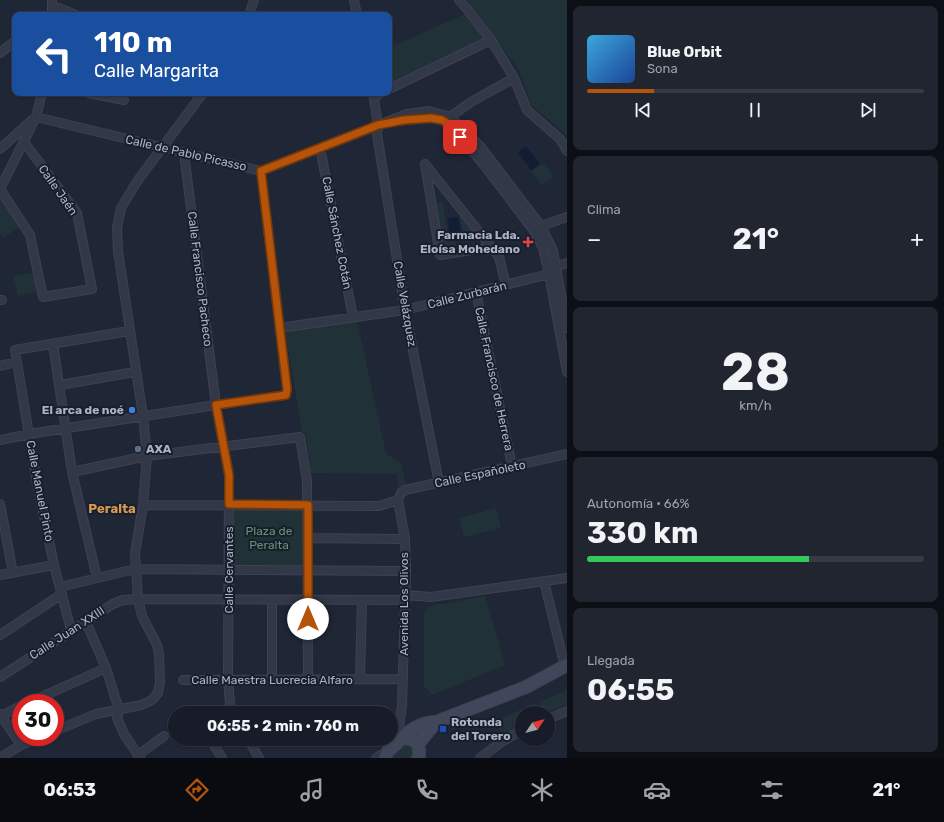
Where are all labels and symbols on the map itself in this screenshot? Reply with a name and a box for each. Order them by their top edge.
pin [443,120,477,154]
street label: Calle de Pablo Picasso [124,132,248,174]
street label: Calle Jaén [36,162,80,218]
street label: Calle Sánchez Cotán [319,175,355,291]
street label: Calle Francisco Pacheco [185,211,215,347]
place label: Farmacia Lda. Eloísa Mohedano [420,228,520,256]
marker: Farmacia Lda. Eloísa Mohedano [523,237,533,247]
street label: Calle Velázquez [391,260,419,348]
street label: Calle Zurbarán [426,278,508,312]
street label: Calle Francisco de Herrera [472,306,516,452]
place label: El arca de noé [42,403,124,417]
marker: El arca de noé [127,405,137,415]
street label: Calle Manuel Pinto [23,439,57,543]
place label: AXA [146,442,172,456]
marker: AXA [133,444,143,454]
street label: Calle Españoleto [433,458,527,490]
district label: Peralta [88,501,136,516]
park label: Plaza de Peralta [246,524,293,552]
street label: Calle Cervantes [222,526,236,614]
street label: Avenida Los Olivos [397,552,411,656]
position arrow [287,598,329,640]
street label: Calle Juan XXIII [27,604,107,662]
street label: Calle Maestra Lucrecia Alfaro [191,673,353,687]
speed limit sign: 30 [12,694,64,746]
north arrow [515,706,555,746]
place label: Rotonda del Torero [451,715,511,743]
marker: Rotonda del Torero [438,724,448,734]

